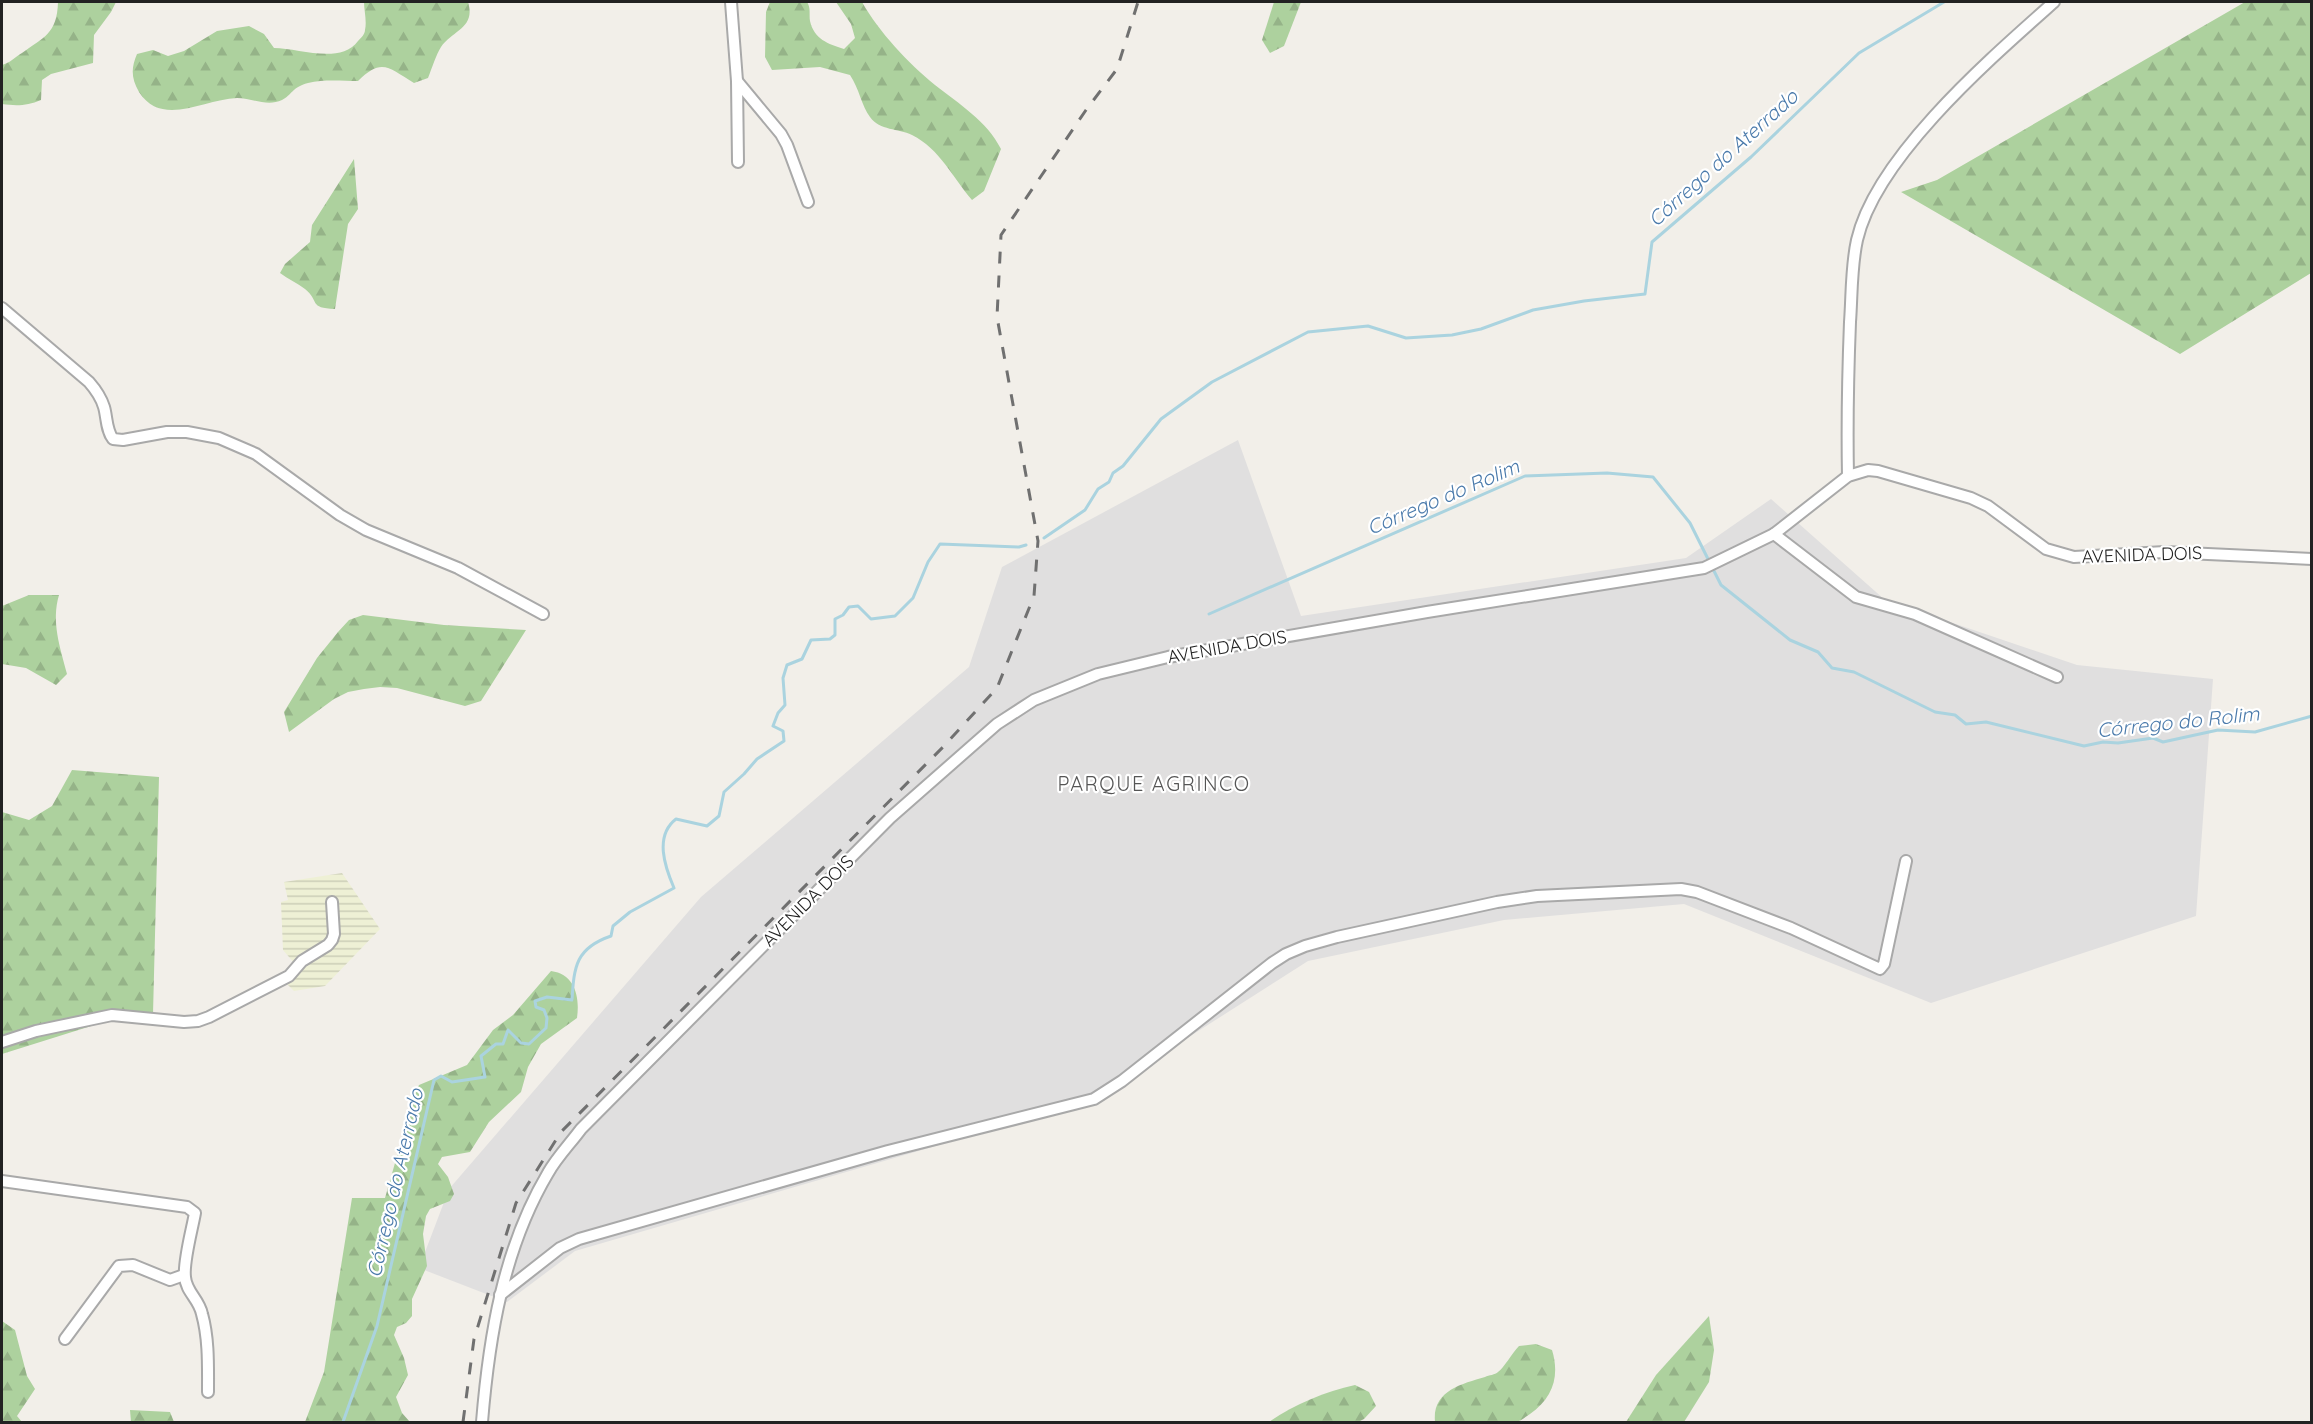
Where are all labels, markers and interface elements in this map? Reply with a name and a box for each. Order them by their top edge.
water label: Córrego do Aterrado [1643,83,1803,231]
water label: Córrego do Rolim [1363,453,1523,540]
street label: AVENIDA DOIS [2081,541,2203,568]
street label: AVENIDA DOIS [1166,625,1288,668]
water label: Córrego do Rolim [2096,700,2261,742]
district label: PARQUE AGRINCO [1058,771,1250,796]
street label: AVENIDA DOIS [757,850,858,951]
water label: Córrego do Aterrado [361,1085,429,1280]

